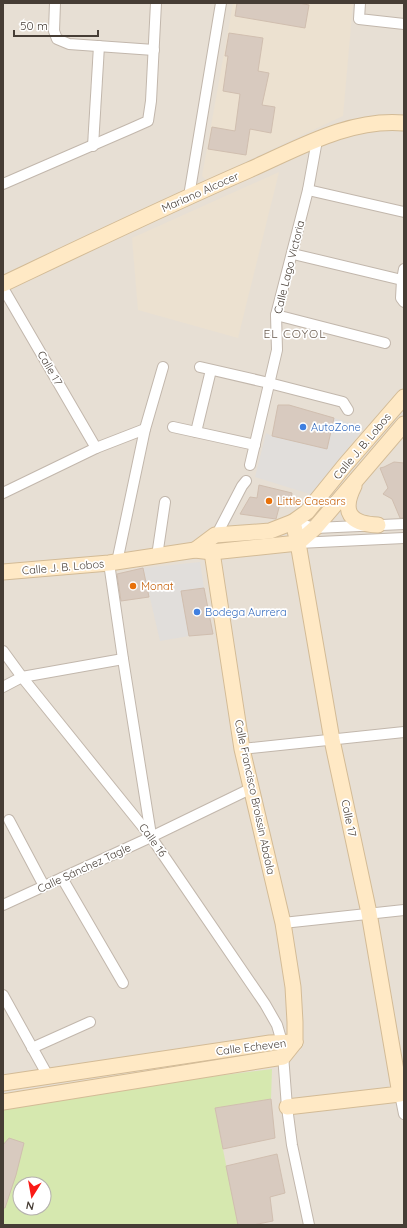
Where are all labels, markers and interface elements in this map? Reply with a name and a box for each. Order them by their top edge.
scale bar [14,12,98,38]
text: 50 m [20,18,48,33]
street label: Mariano Alcocer [159,168,241,215]
street label: Calle Lago Victoria [271,219,307,315]
district label: EL COYOL [263,326,327,341]
street label: Calle 17 [35,348,66,388]
street label: Calle J. B. Lobos [330,410,394,482]
place label: AutoZone [311,420,361,434]
marker: AutoZone [298,422,308,432]
place label: Little Caesars [277,494,346,508]
marker: Little Caesars [264,496,274,506]
street label: Calle J. B. Lobos [21,556,105,578]
place label: Monat [141,579,174,593]
marker: Monat [128,581,138,591]
place label: Bodega Aurrera [205,605,287,619]
marker: Bodega Aurrera [192,607,202,617]
street label: Calle Francisco Broissin Abdala [232,718,278,876]
street label: Calle 17 [338,798,360,838]
street label: Calle 16 [136,821,170,860]
street label: Calle Sánchez Tagle [35,840,133,896]
street label: Calle Echeven [215,1036,287,1058]
north arrow [12,1176,52,1216]
text: N [25,1198,35,1213]

